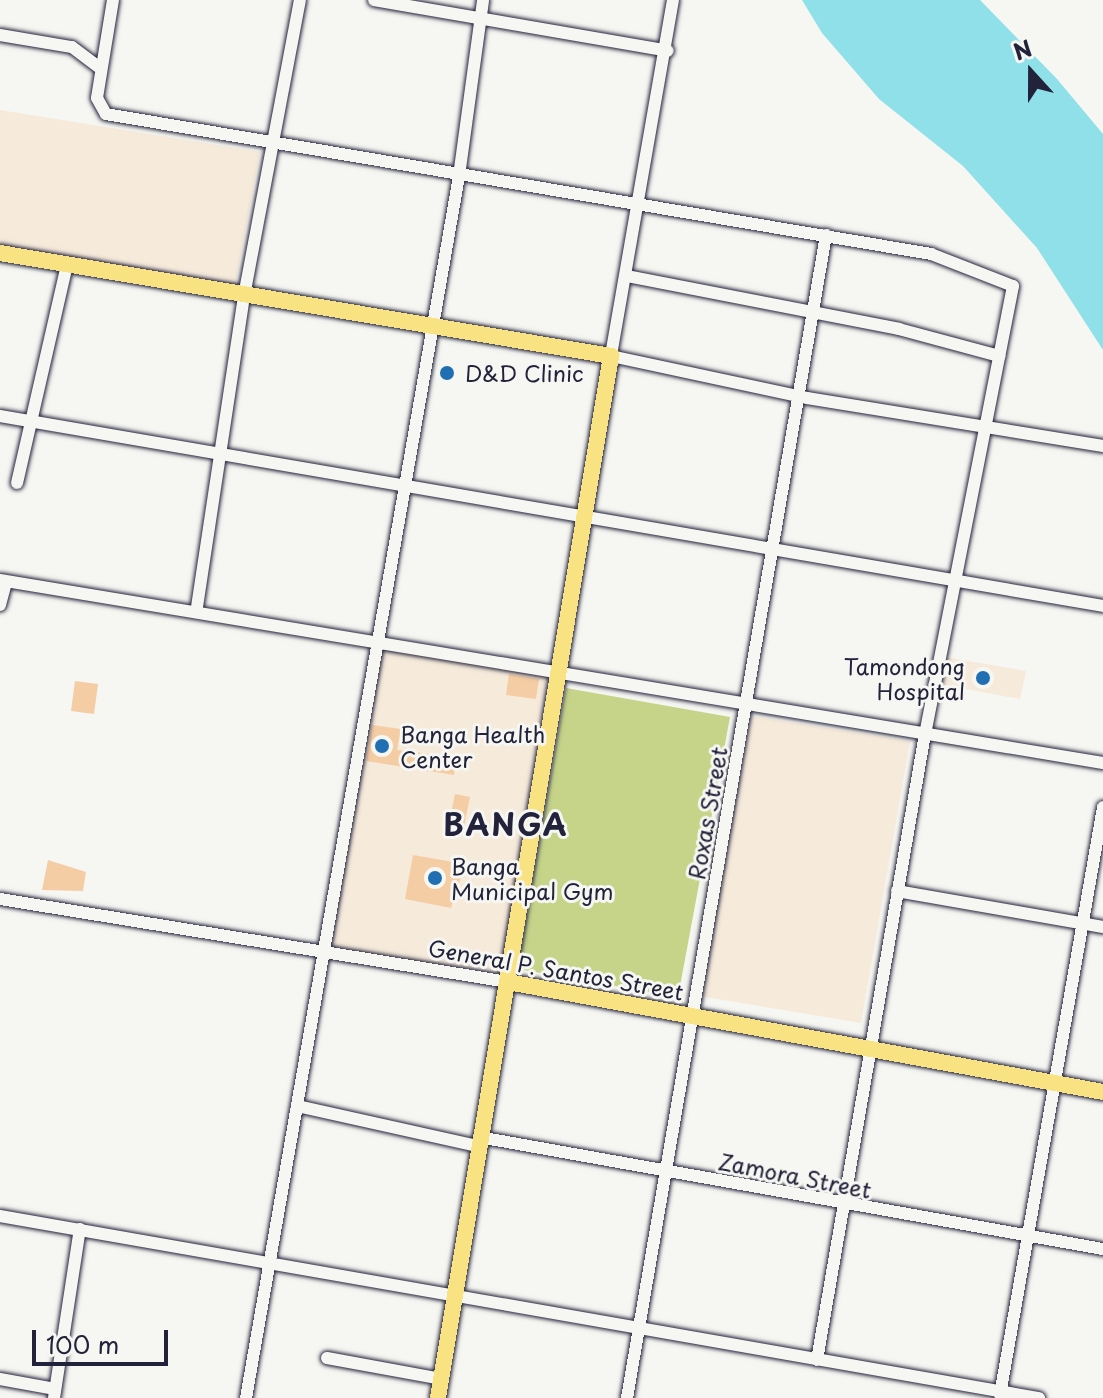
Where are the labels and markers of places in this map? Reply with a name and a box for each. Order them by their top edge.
place label: D&D Clinic [465,360,583,386]
marker: D&D Clinic [436,362,458,384]
place label: Tamondong Hospital [844,652,965,704]
marker: Tamondong Hospital [972,667,994,689]
place label: Banga Health Center [400,720,547,772]
marker: Banga Health Center [371,735,393,757]
place label: Banga Municipal Gym [451,852,615,904]
marker: Banga Municipal Gym [426,869,444,887]

